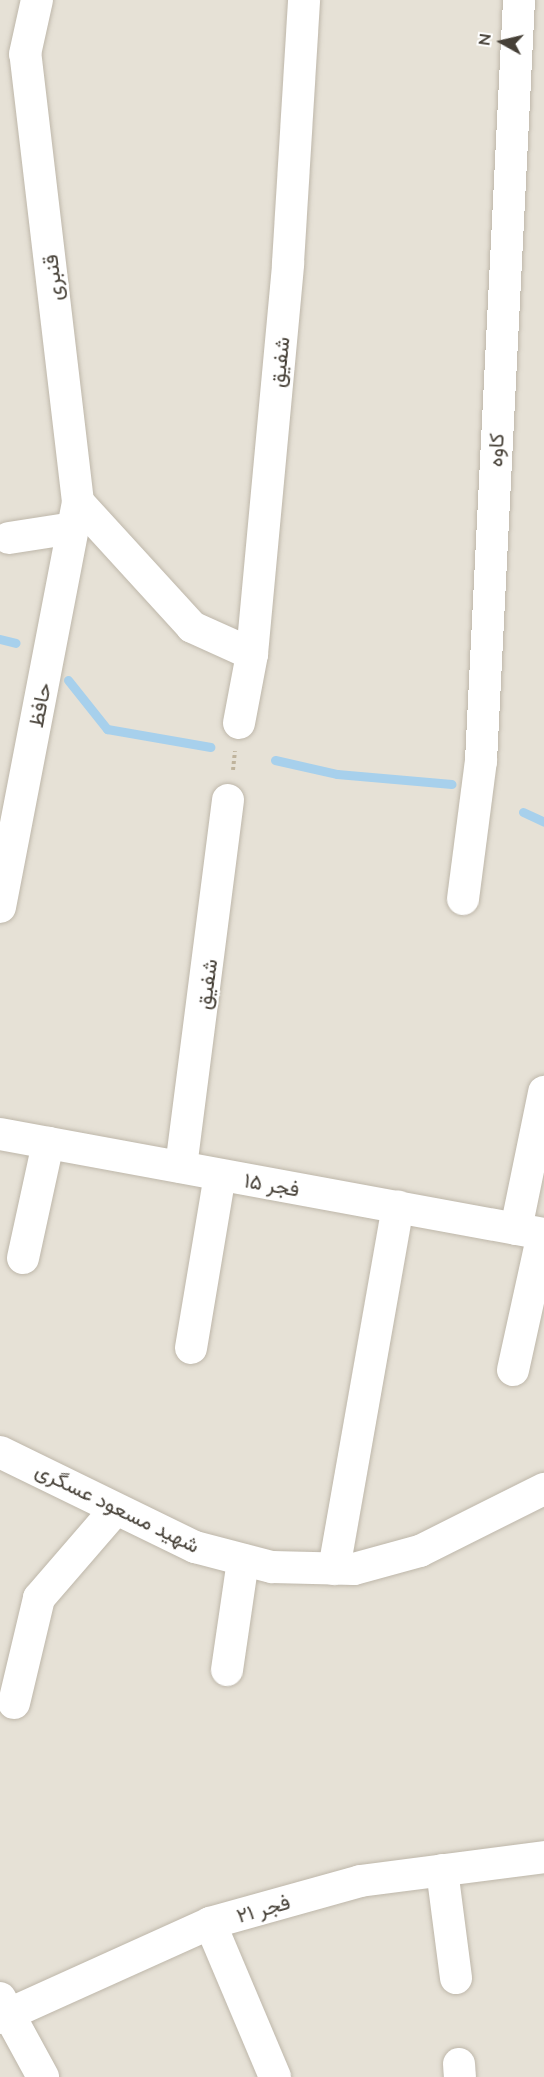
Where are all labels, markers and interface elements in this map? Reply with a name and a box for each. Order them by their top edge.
north arrow [472,12,532,72]
text: N [473,32,495,47]
street label: قنبری [37,253,67,303]
street label: شفیق [264,335,294,389]
street label: کاوه [482,432,508,468]
street label: حافظ [22,680,56,730]
street label: شفیق [190,957,222,1011]
street label: فجر ۱۵ [242,1167,302,1201]
street label: شهید مسعود عسگری [32,1456,204,1558]
street label: فجر ۲۱ [233,1888,293,1928]

